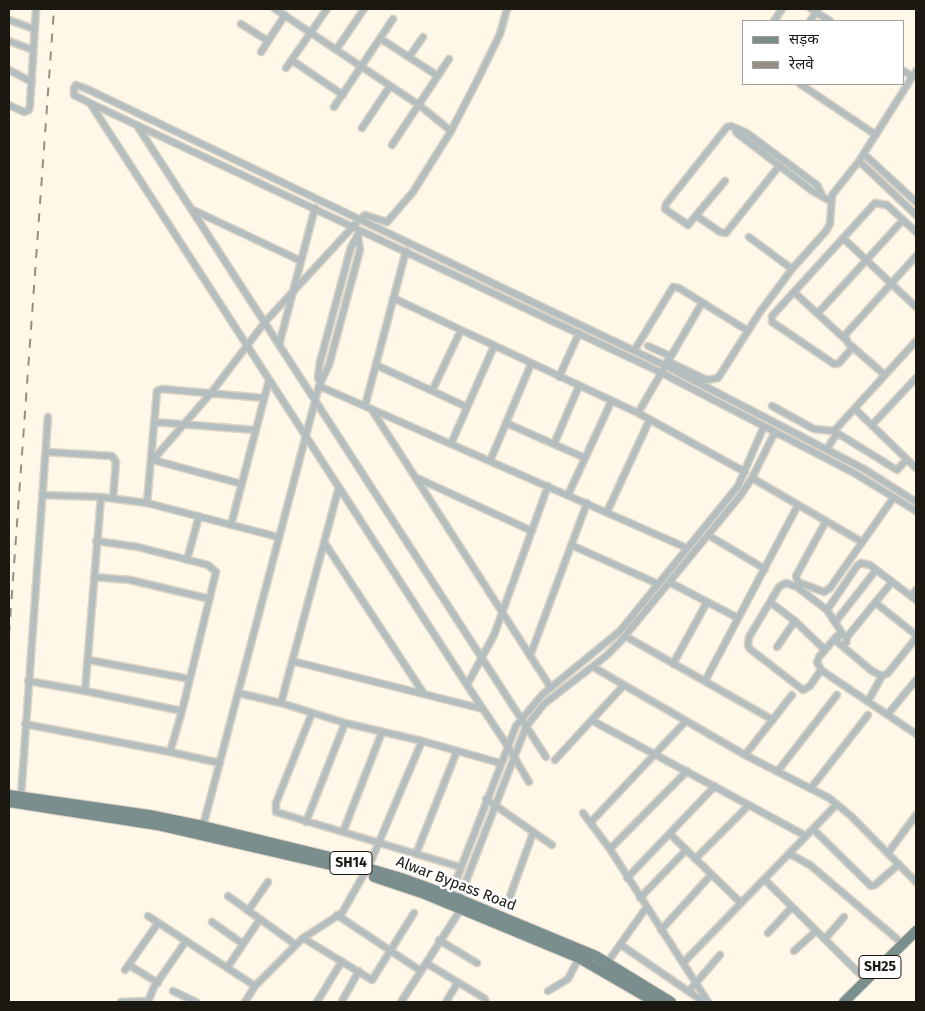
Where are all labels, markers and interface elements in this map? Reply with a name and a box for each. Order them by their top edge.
legend [742,20,905,85]
text: सड़क [789,30,819,48]
text: रेलवे [789,55,814,73]
road number: SH14 [330,851,372,874]
street label: Alwar Bypass Road [393,853,519,915]
road number: SH25 [859,956,901,979]

